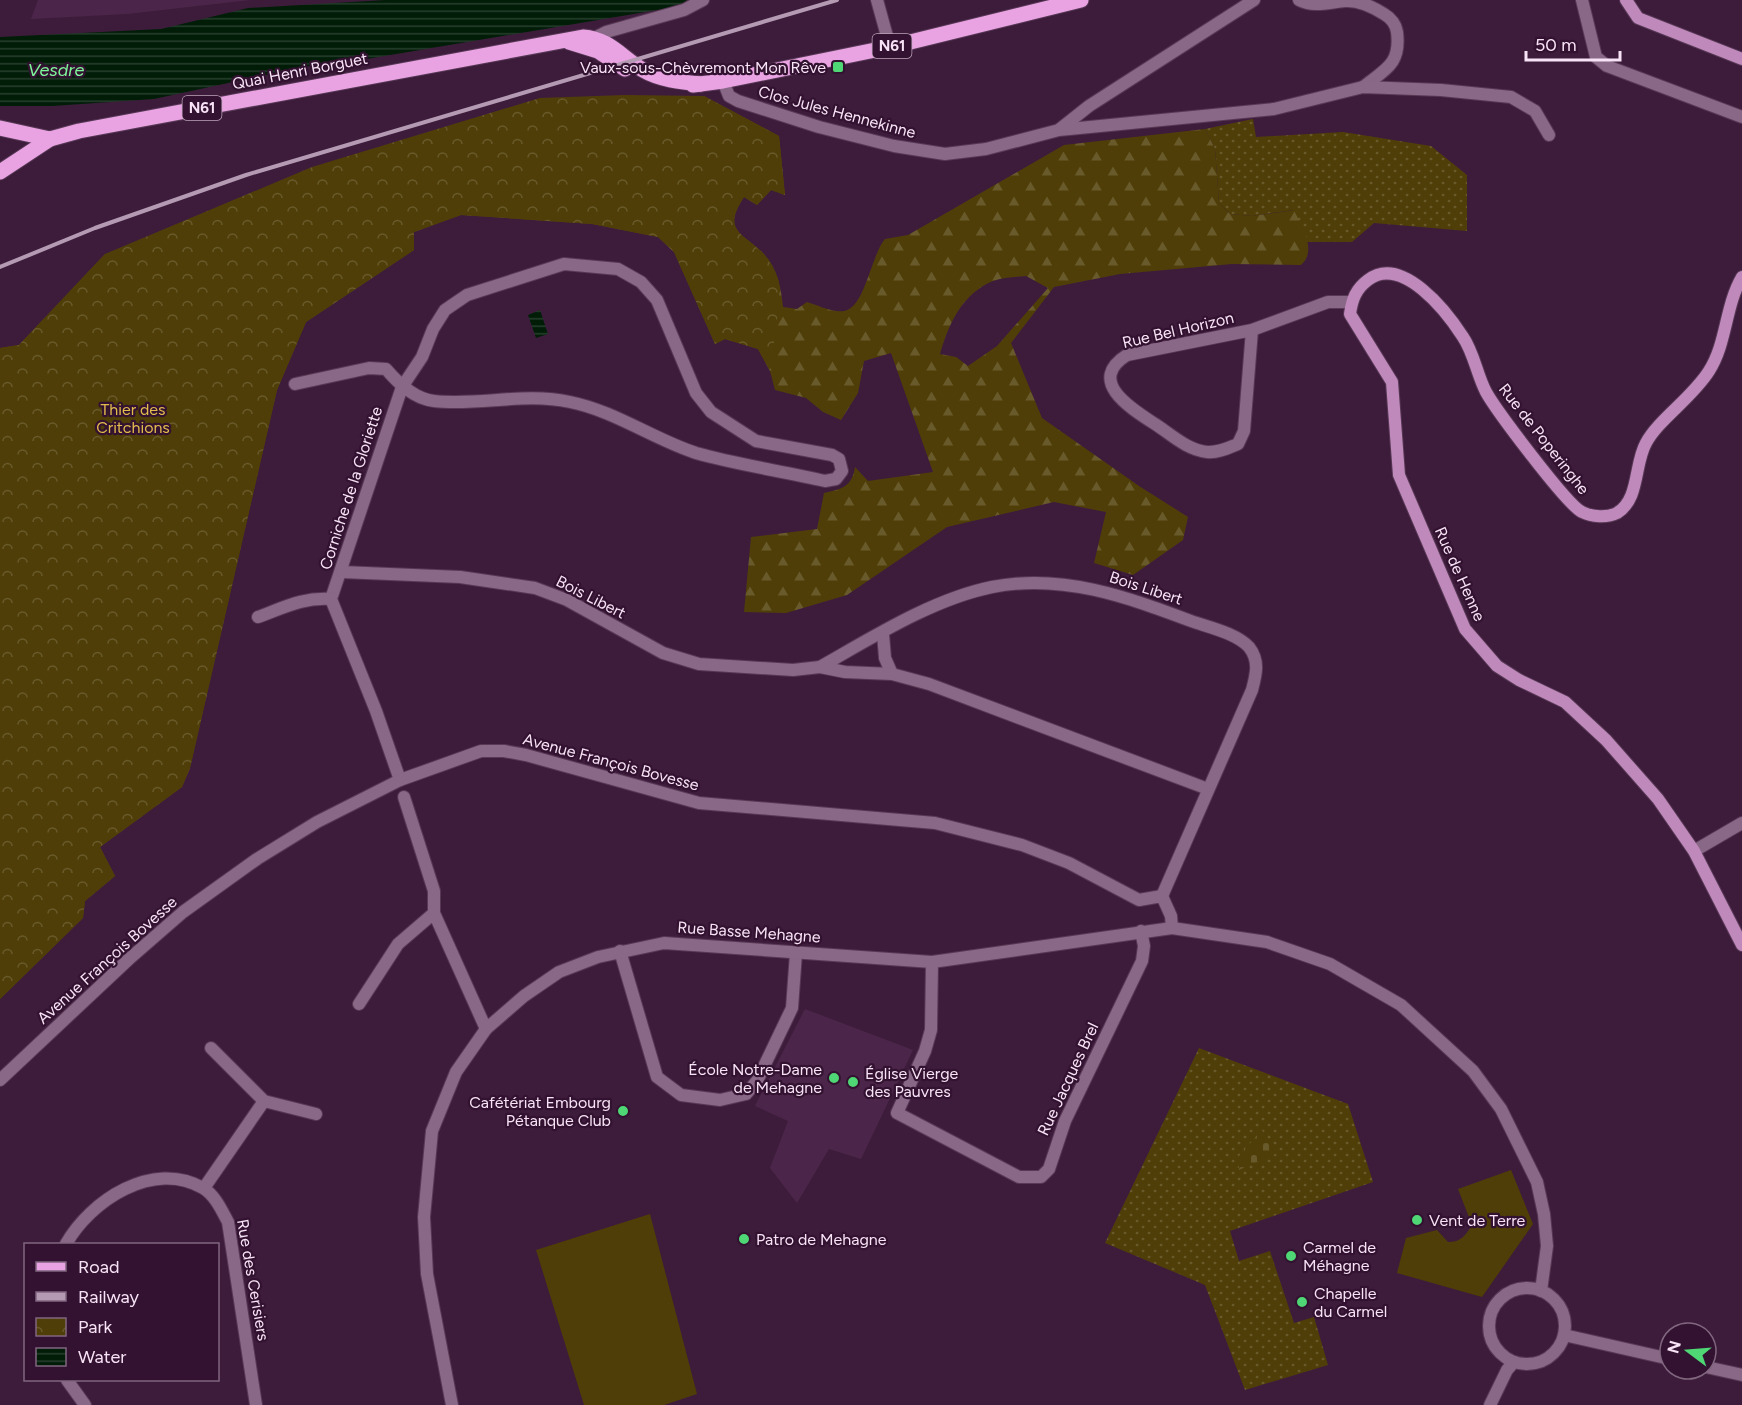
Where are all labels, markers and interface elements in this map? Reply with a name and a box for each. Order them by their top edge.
scale bar [1526,24,1620,62]
road number: N61 [872,34,912,58]
text: 50 m [1535,34,1577,56]
street label: Quai Henri Borguet [231,49,369,93]
place label: Vaux-sous-Chèvremont Mon Rêve [580,58,826,77]
water label: Vesdre [28,59,84,81]
marker: Vaux-sous-Chèvremont Mon Rêve [831,60,845,74]
street label: Clos Jules Hennekinne [756,82,918,142]
road number: N61 [182,96,222,120]
street label: Rue Bel Horizon [1120,308,1236,352]
street label: Rue de Poperinghe [1495,380,1593,498]
park label: Thier des Critchions [96,400,170,437]
street label: Corniche de la Gloriette [316,404,386,572]
street label: Rue de Henne [1431,524,1489,624]
street label: Bois Libert [1107,567,1185,609]
street label: Bois Libert [553,571,629,623]
street label: Avenue François Bovesse [521,729,701,795]
street label: Avenue François Bovesse [33,892,181,1028]
street label: Rue Basse Mehagne [677,918,822,947]
street label: Rue Jacques Brel [1034,1019,1102,1139]
place label: École Notre-Dame de Mehagne [688,1060,822,1097]
place label: Église Vierge des Pauvres [865,1064,959,1101]
marker: École Notre-Dame de Mehagne [827,1071,841,1085]
marker: Église Vierge des Pauvres [846,1075,860,1089]
place label: Cafétériat Embourg Pétanque Club [469,1093,611,1130]
marker: Cafétériat Embourg Pétanque Club [616,1104,630,1118]
place label: Vent de Terre [1429,1211,1526,1230]
marker: Vent de Terre [1410,1213,1424,1227]
street label: Rue des Cerisiers [233,1218,273,1342]
place label: Patro de Mehagne [756,1230,887,1249]
marker: Patro de Mehagne [737,1232,751,1246]
place label: Carmel de Méhagne [1303,1238,1376,1275]
legend [24,1243,219,1381]
marker: Carmel de Méhagne [1284,1249,1298,1263]
text: Road [78,1256,119,1278]
place label: Chapelle du Carmel [1314,1284,1387,1321]
text: Railway [78,1286,140,1308]
marker: Chapelle du Carmel [1295,1295,1309,1309]
text: Park [78,1316,113,1338]
north arrow [1658,1321,1718,1381]
text: N [1663,1338,1685,1356]
text: Water [78,1346,126,1368]

